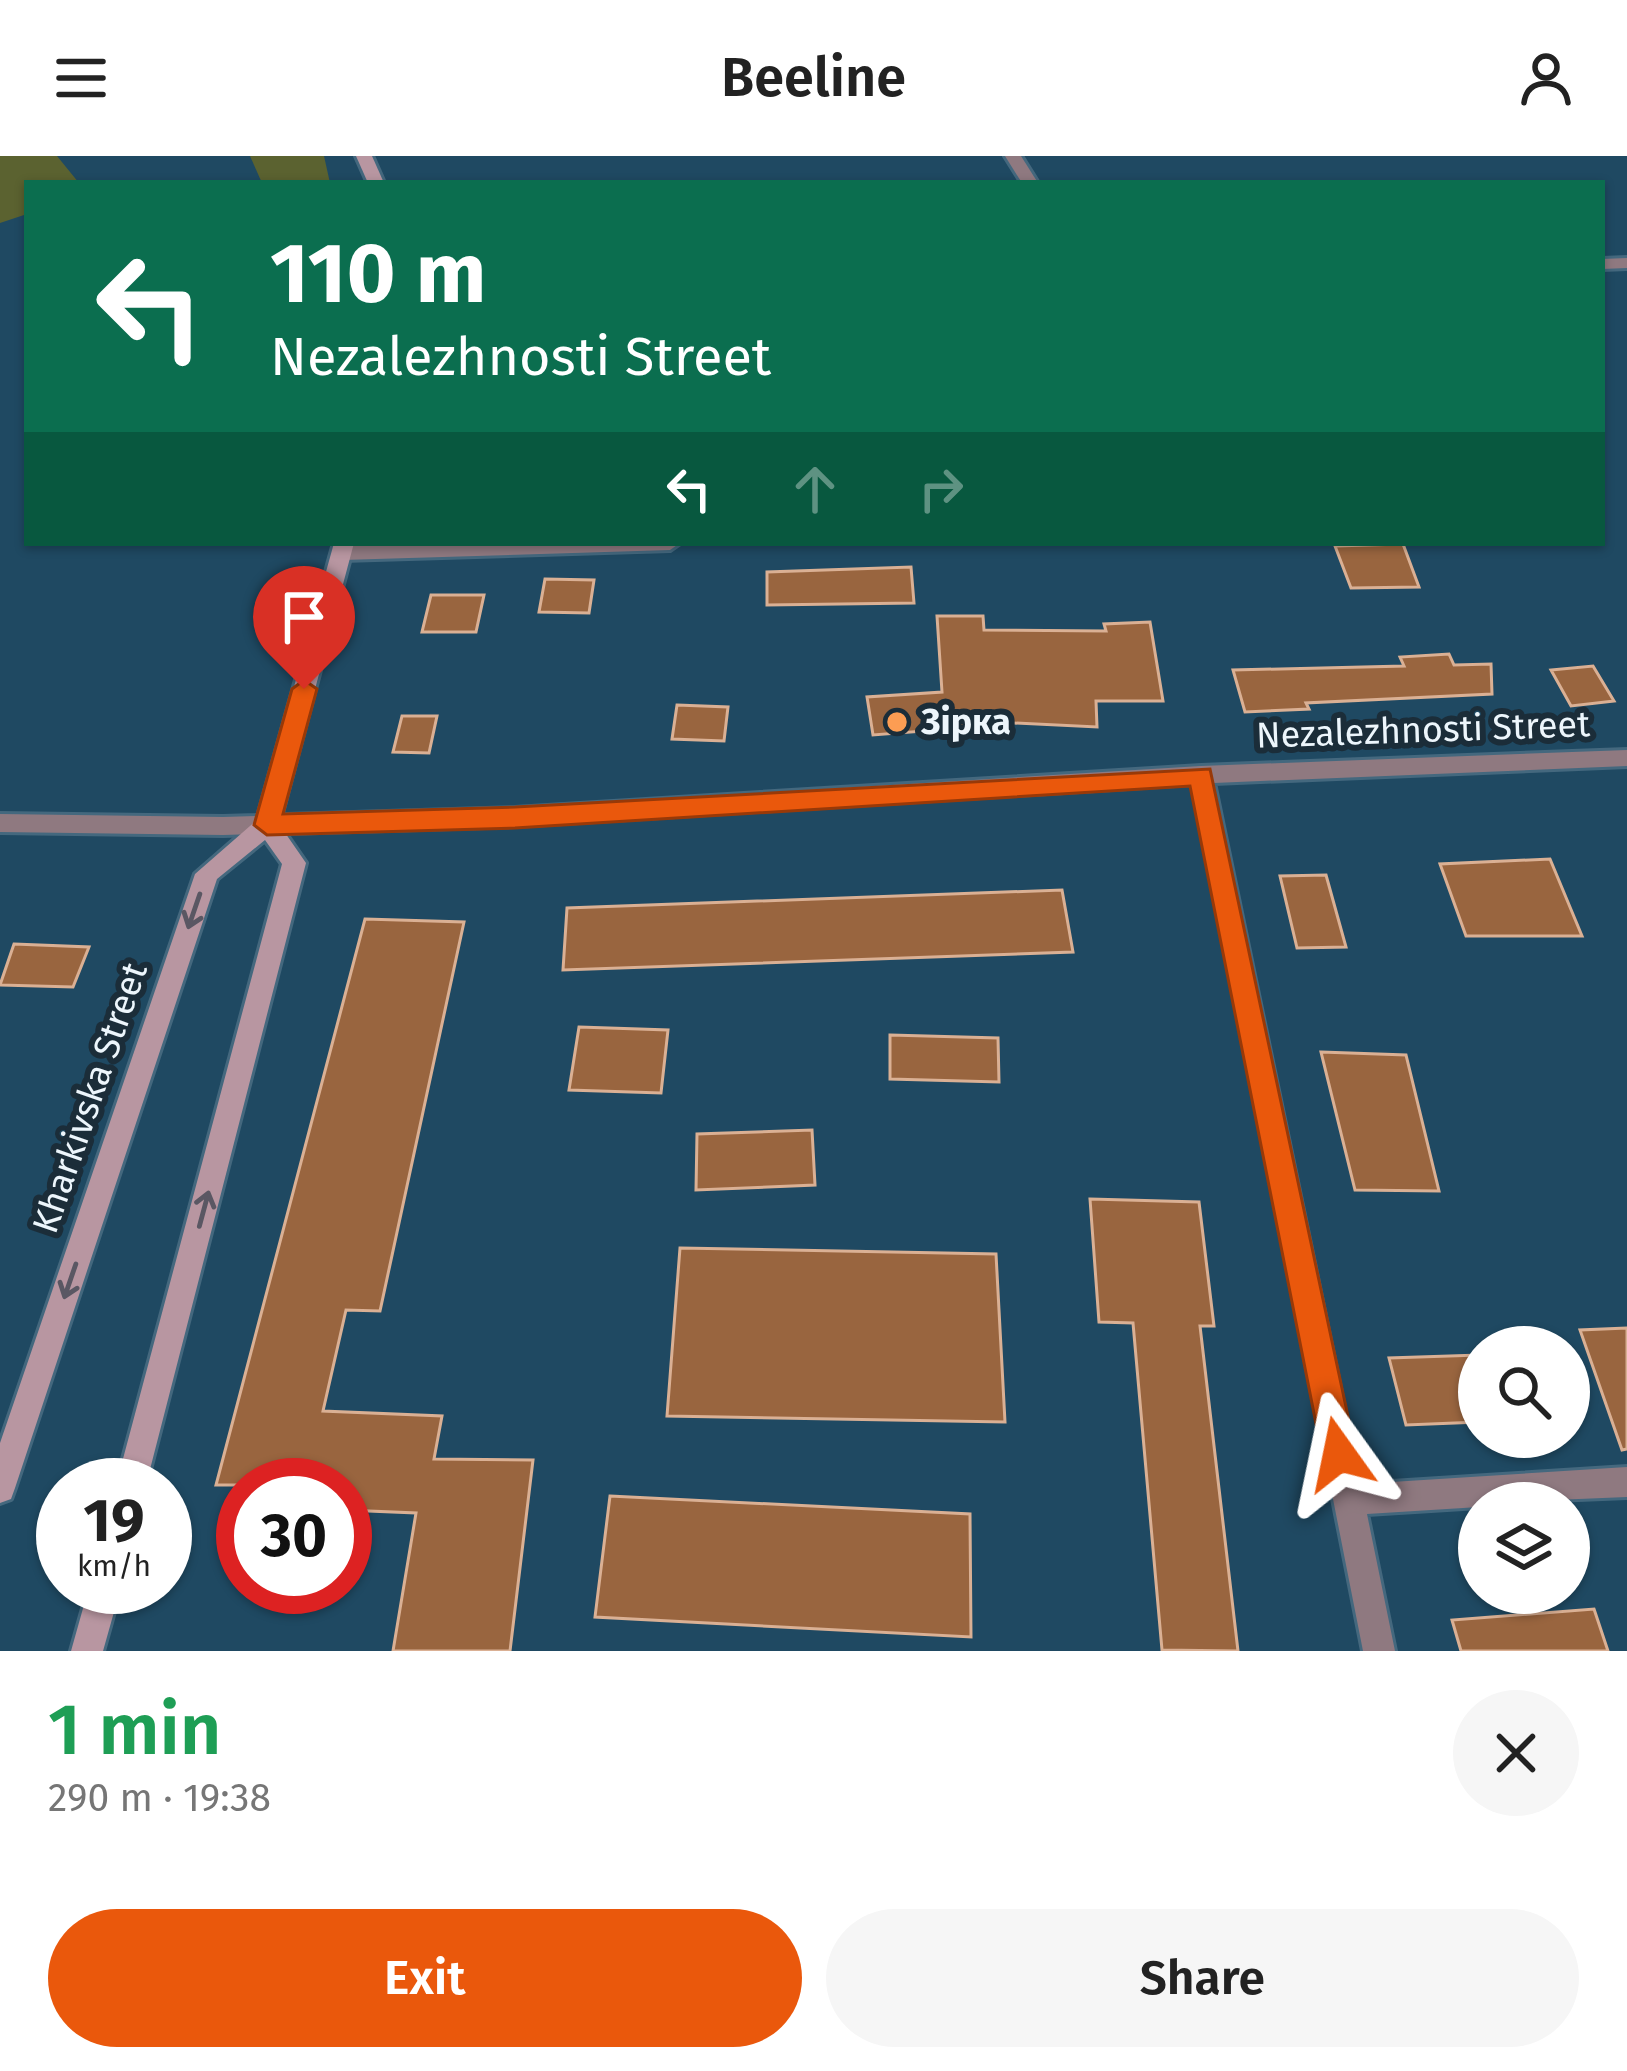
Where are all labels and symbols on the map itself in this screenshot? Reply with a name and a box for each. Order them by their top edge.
pin [253,566,355,689]
place label: Зірка [920,700,1011,744]
street label: Nezalezhnosti Street [1255,702,1591,758]
marker: Зірка [884,709,910,735]
one-way arrow [182,892,203,929]
street label: Kharkivska Street [23,957,157,1239]
one-way arrow [194,1191,216,1229]
one-way arrow [57,1261,79,1299]
position arrow [1276,1391,1402,1517]
speed limit sign: 30 [216,1458,372,1614]

